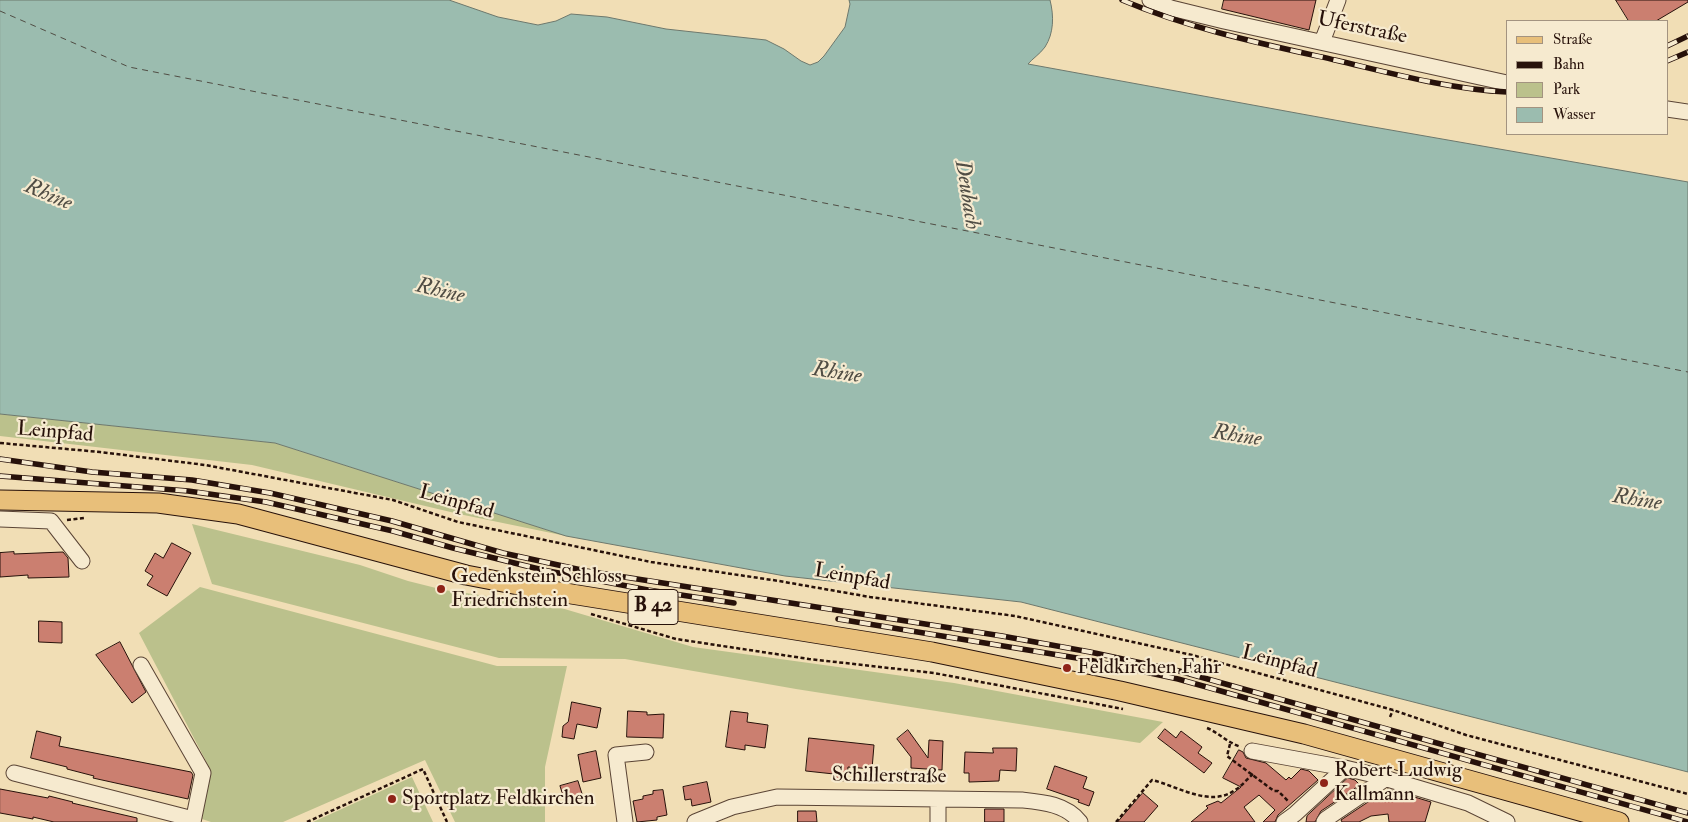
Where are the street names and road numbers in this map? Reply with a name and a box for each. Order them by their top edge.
street label: Uferstraße [1315,7,1409,51]
street label: Leinpfad [16,417,94,449]
street label: Leinpfad [416,480,496,526]
street label: Leinpfad [812,559,892,597]
road number: B 42 [628,590,678,624]
street label: Leinpfad [1239,641,1319,685]
street label: Schillerstraße [831,763,947,791]

